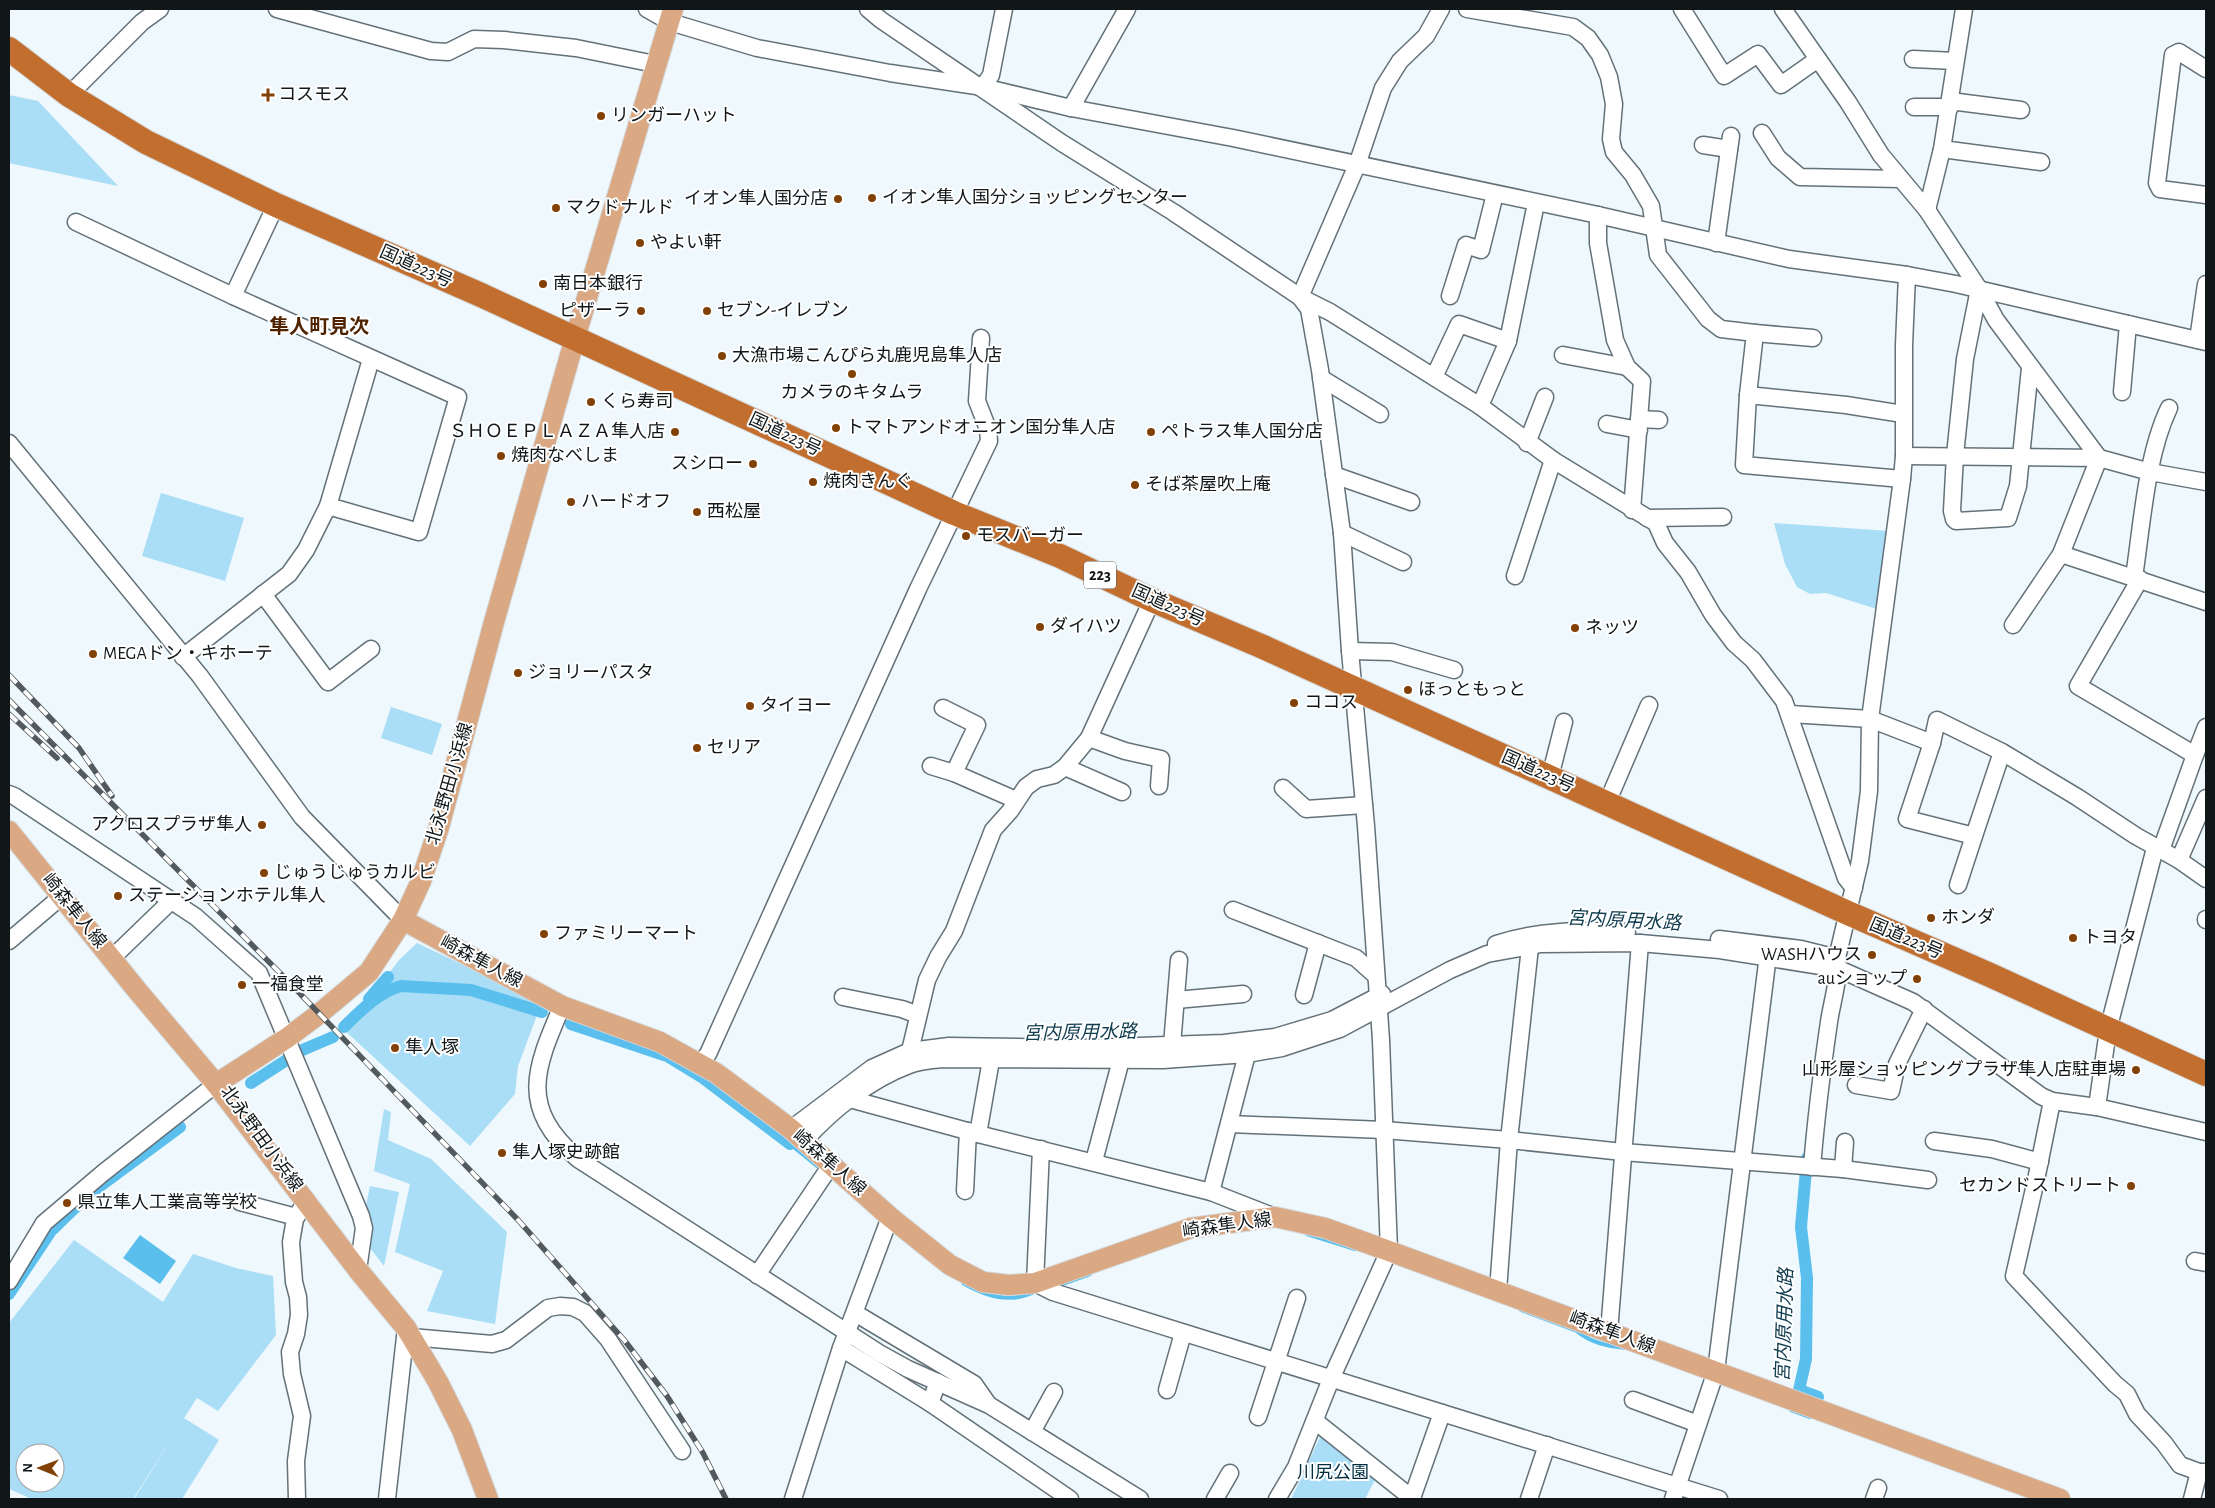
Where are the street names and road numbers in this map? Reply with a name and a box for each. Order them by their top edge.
street label: 国道223号 [377,241,456,291]
street label: 国道223号 [746,409,825,460]
road number: 223 [1084,562,1116,588]
street label: 国道223号 [1129,580,1208,630]
street label: 北永野田小浜線 [422,720,476,847]
street label: 国道223号 [1499,746,1578,796]
street label: 崎森隼人線 [39,869,111,952]
street label: 国道223号 [1867,914,1946,962]
street label: 崎森隼人線 [437,931,526,991]
street label: 北永野田小浜線 [217,1082,307,1195]
street label: 崎森隼人線 [789,1125,870,1199]
street label: 崎森隼人線 [1181,1209,1273,1241]
street label: 崎森隼人線 [1567,1307,1658,1357]

